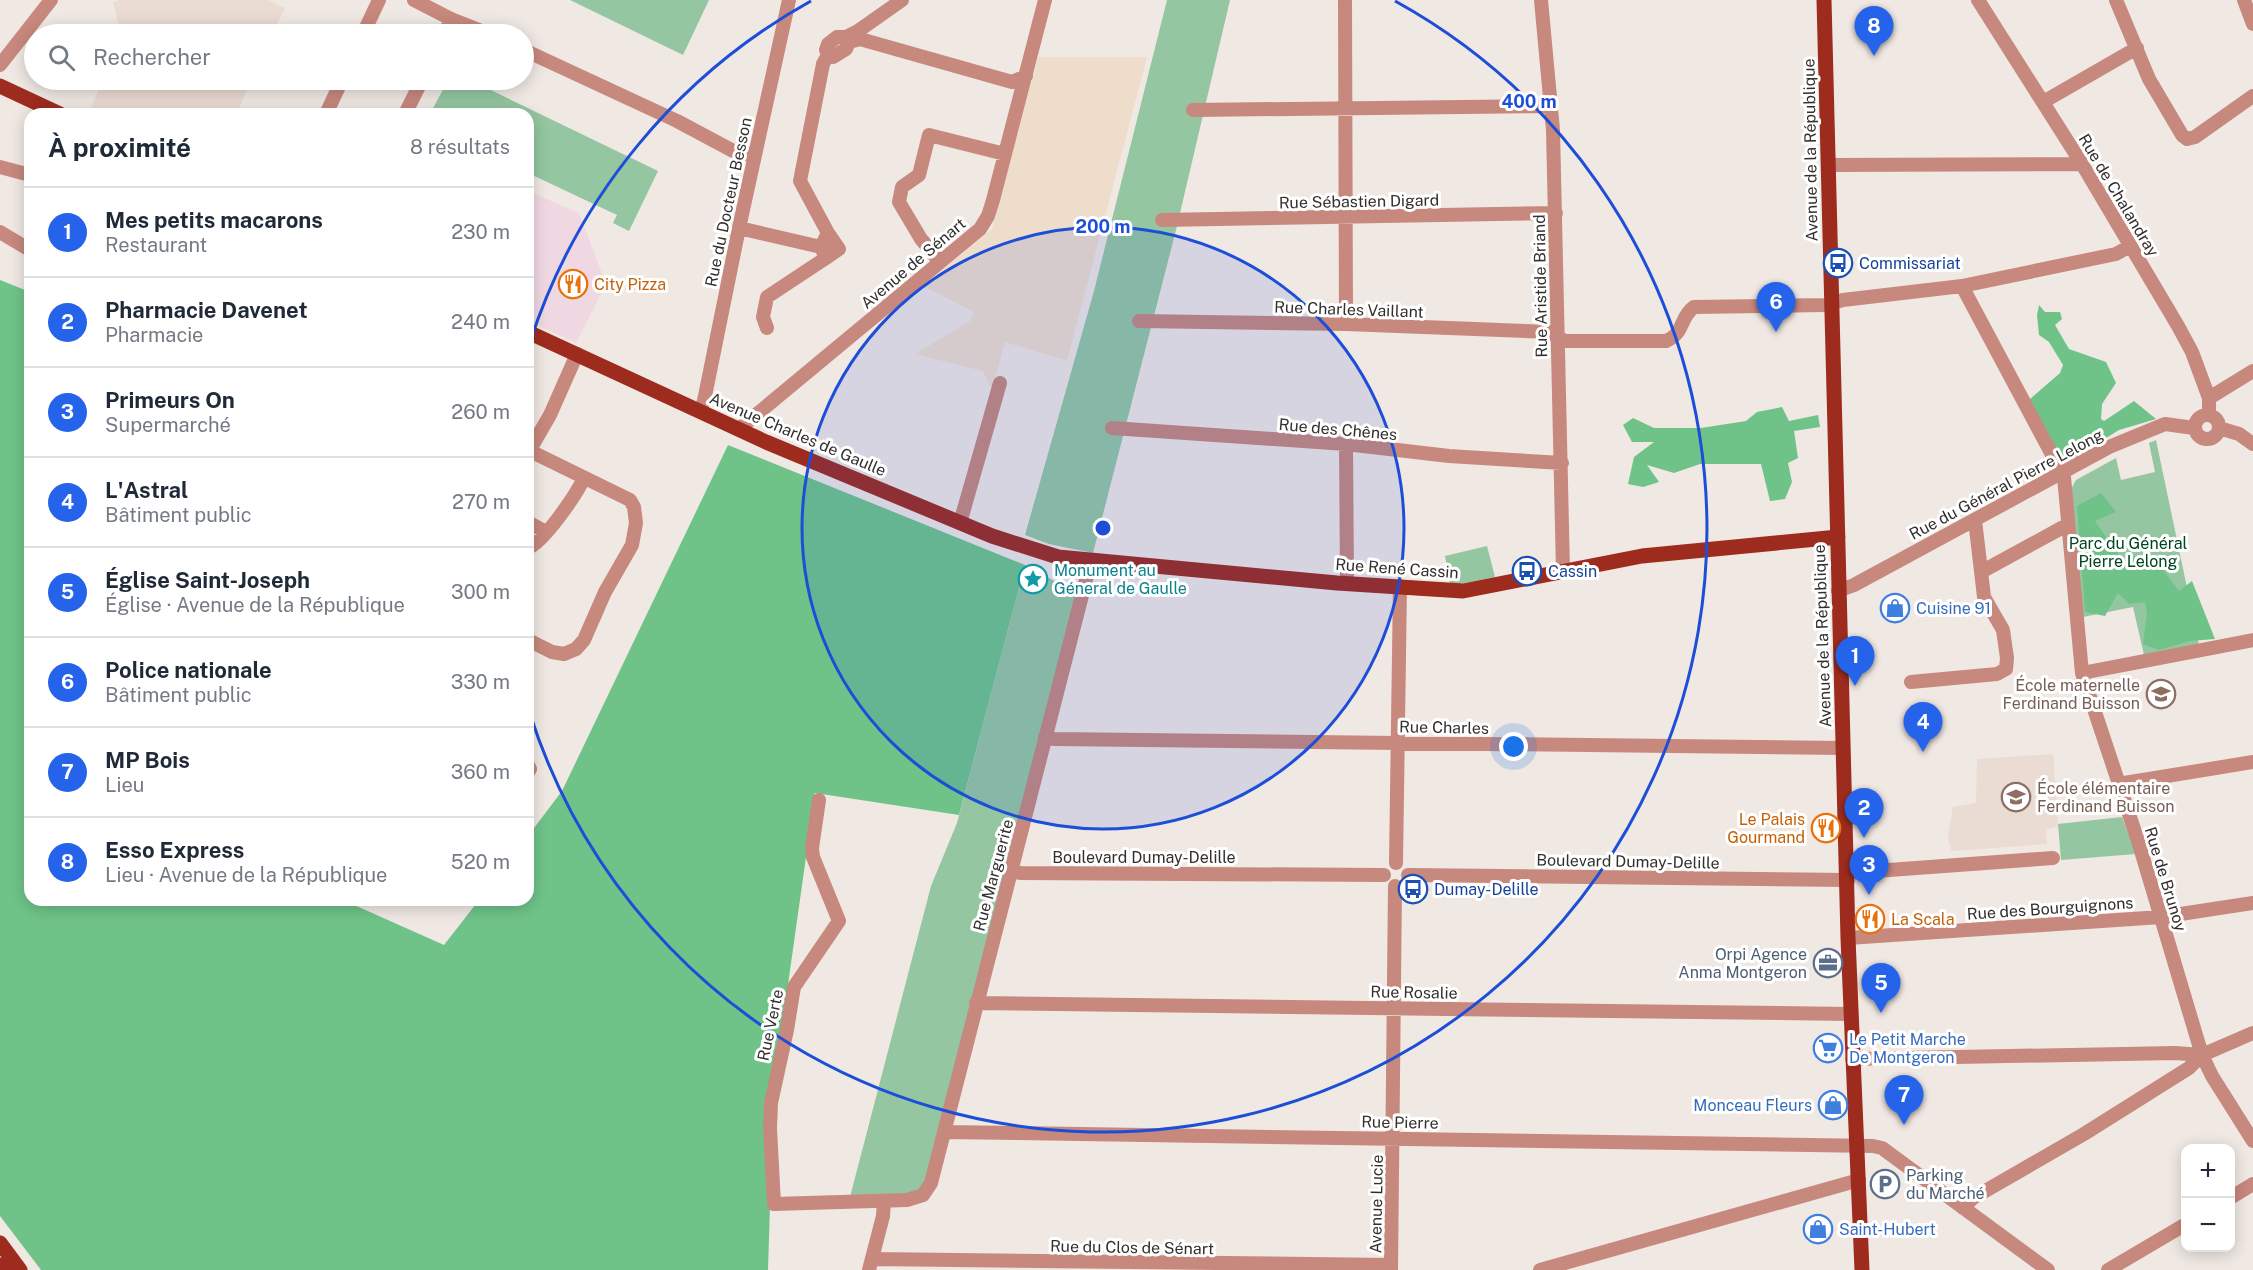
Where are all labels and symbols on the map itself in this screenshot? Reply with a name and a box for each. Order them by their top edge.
pin: 8 [1854,7,1894,56]
street label: Avenue de la République [1799,58,1822,242]
text: 400 m [1501,91,1557,112]
street label: Rue du Docteur Besson [701,116,756,289]
street label: Rue de Chalandray [2074,131,2163,260]
street label: Rue Sébastien Digard [1279,191,1439,212]
street label: Avenue de Sénart [857,214,970,313]
street label: Rue Aristide Briand [1530,214,1551,358]
text: 200 m [1076,216,1130,237]
bus stop icon: Commissariat [1822,247,1854,279]
place label: Commissariat [1859,254,1961,273]
restaurant icon: City Pizza [557,268,589,300]
place label: City Pizza [594,275,666,294]
pin: 6 [1756,282,1796,332]
street label: Rue Charles Vaillant [1274,297,1424,322]
street label: Avenue Charles de Gaulle [707,389,889,480]
street label: Rue des Chênes [1278,415,1398,444]
street label: Rue du Général Pierre Lelong [1906,425,2107,544]
centre of rings [1093,518,1113,538]
park label: Parc du Général Pierre Lelong [2069,534,2188,571]
street label: Avenue de la République [1810,544,1835,728]
street label: Rue René Cassin [1335,555,1459,582]
bus stop icon: Cassin [1511,555,1543,587]
place label: Monument au Géneral de Gaulle [1054,561,1187,598]
place label: Cassin [1548,562,1597,581]
place icon: Monument au Géneral de Gaulle [1017,563,1049,595]
shop icon: Cuisine 91 [1879,592,1911,624]
place label: Cuisine 91 [1916,599,1991,618]
pin: 1 [1836,636,1874,686]
place label: École maternelle Ferdinand Buisson [2003,675,2140,713]
school or university icon: École maternelle Ferdinand Buisson [2145,678,2177,710]
pin: 4 [1904,702,1942,752]
street label: Rue Charles [1399,717,1489,738]
your location [1499,732,1528,761]
place label: École élémentaire Ferdinand Buisson [2037,778,2174,816]
school or university icon: École élémentaire Ferdinand Buisson [2000,781,2032,813]
pin: 2 [1844,788,1884,838]
place label: Le Palais Gourmand [1727,810,1805,847]
restaurant icon: Le Palais Gourmand [1810,812,1842,844]
street label: Rue Marguerite [969,817,1018,933]
street label: Rue de Brunoy [2141,825,2191,934]
pin: 3 [1850,846,1888,895]
street label: Boulevard Dumay-Delille [1052,848,1236,867]
street label: Boulevard Dumay-Delille [1536,850,1720,873]
bus stop icon: Dumay-Delille [1397,873,1429,905]
place label: Dumay-Delille [1434,880,1539,899]
street label: Rue des Bourguignons [1966,893,2134,924]
restaurant icon: La Scala [1854,903,1886,935]
place label: La Scala [1891,910,1955,929]
place label: Orpi Agence Anma Montgeron [1678,945,1807,982]
office icon: Orpi Agence Anma Montgeron [1812,947,1844,979]
pin: 5 [1862,964,1900,1013]
street label: Rue Rosalie [1370,982,1458,1003]
street label: Rue Verte [754,988,787,1063]
place label: Le Petit Marche De Montgeron [1849,1030,1966,1067]
supermarket icon: Le Petit Marche De Montgeron [1812,1032,1844,1064]
pin: 7 [1884,1076,1924,1125]
shop icon: Monceau Fleurs [1817,1089,1849,1121]
place label: Monceau Fleurs [1693,1096,1812,1115]
street label: Rue Pierre [1361,1112,1439,1133]
street label: Avenue Lucie [1366,1154,1387,1254]
place label: Parking du Marché [1906,1166,1985,1203]
parking icon: Parking du Marché [1869,1168,1901,1200]
shop icon: Saint-Hubert [1802,1213,1834,1245]
place label: Saint-Hubert [1839,1220,1936,1239]
street label: Rue du Clos de Sénart [1050,1237,1214,1258]

